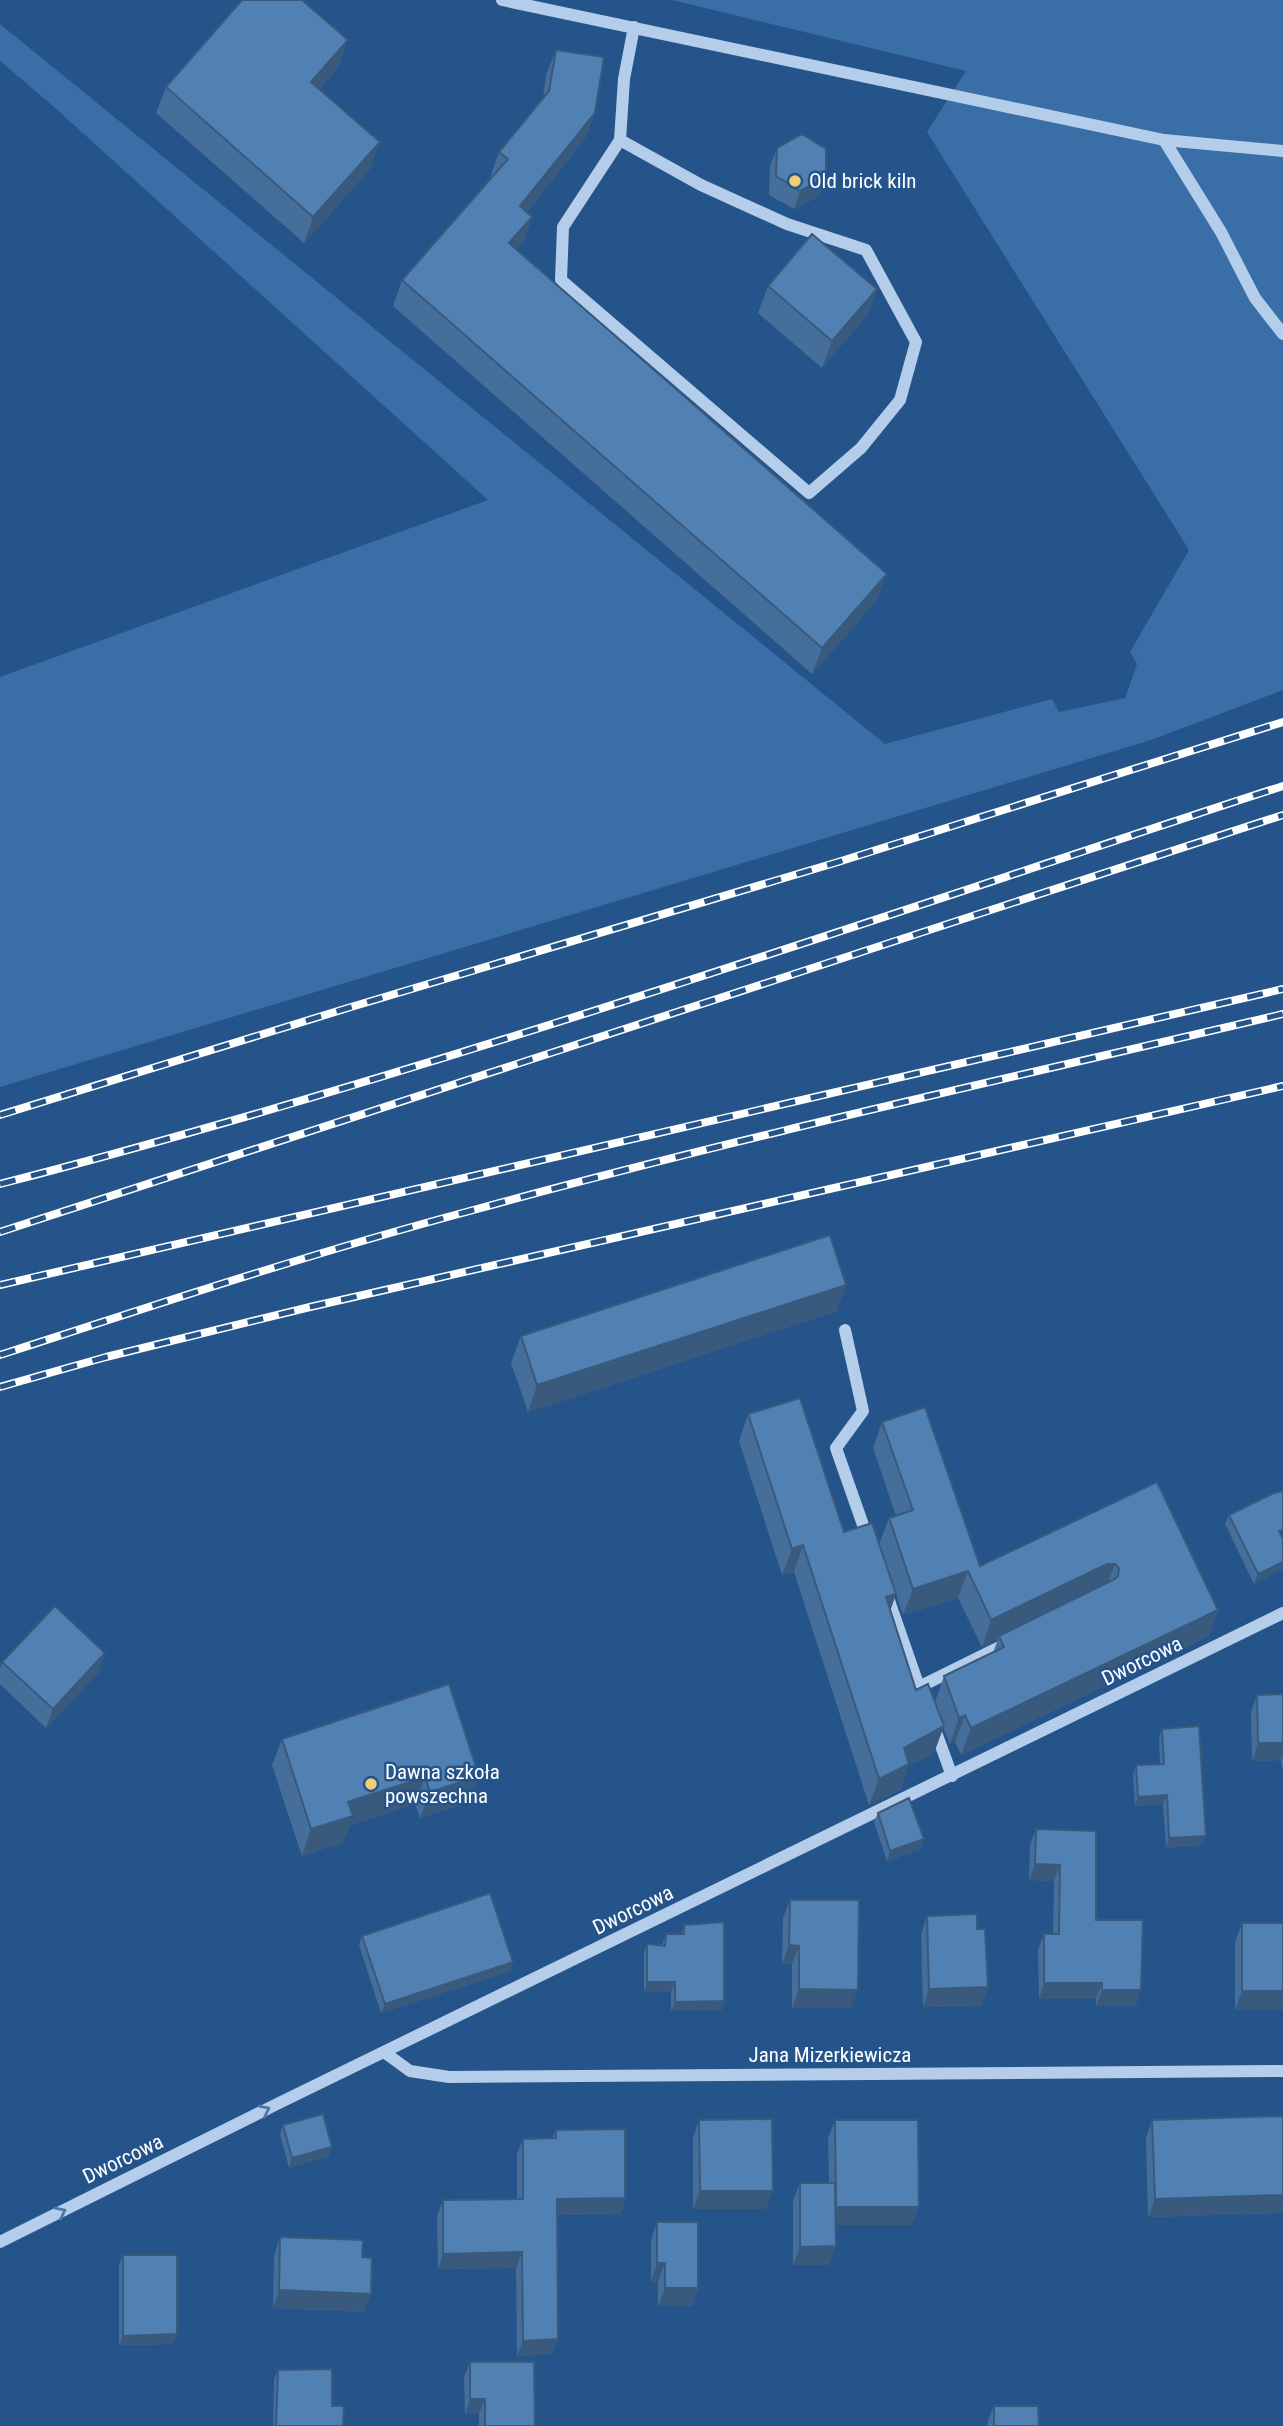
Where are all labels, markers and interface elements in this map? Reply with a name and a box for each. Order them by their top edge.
place label: Old brick kiln [809,169,917,193]
marker: Old brick kiln [787,173,803,189]
street label: Dworcowa [1098,1631,1186,1691]
place label: Dawna szkoła powszechna [385,1760,500,1808]
marker: Dawna szkoła powszechna [363,1776,379,1792]
street label: Dworcowa [589,1880,677,1940]
street label: Jana Mizerkiewicza [749,2043,911,2067]
one-way arrow [258,2105,270,2119]
street label: Dworcowa [79,2129,167,2189]
one-way arrow [54,2206,66,2220]

